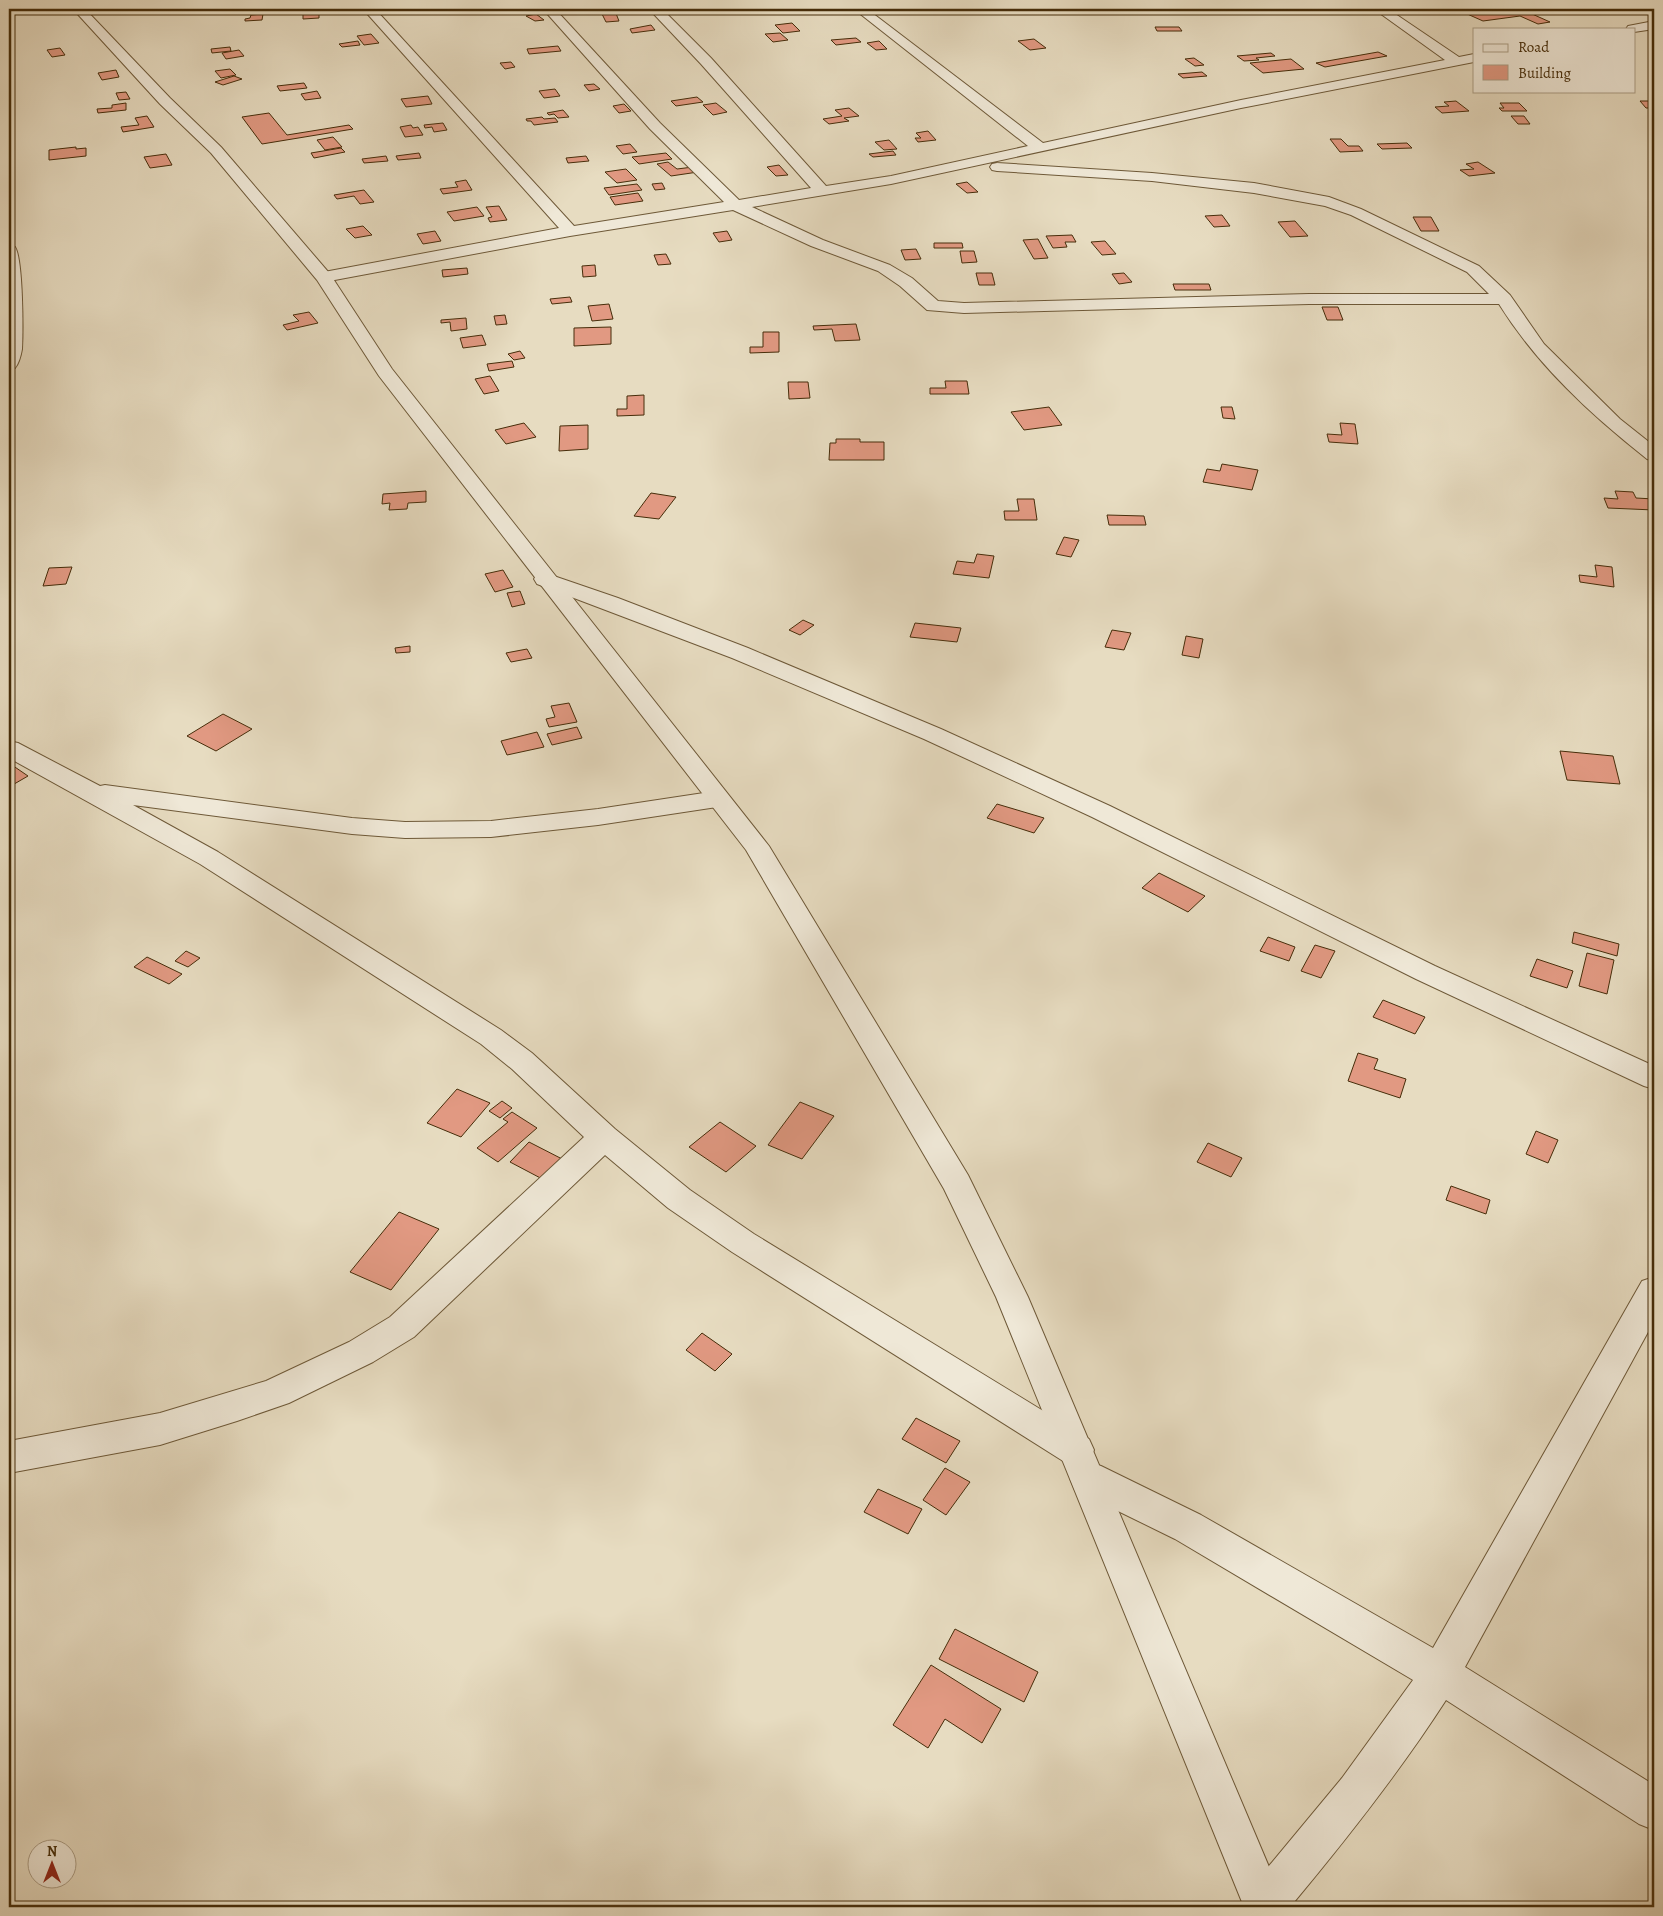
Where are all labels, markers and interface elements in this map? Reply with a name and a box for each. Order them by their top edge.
legend [1473,28,1636,92]
text: Road [1518,37,1550,57]
text: Building [1518,63,1571,83]
north arrow [28,1838,78,1888]
text: N [47,1842,57,1861]

